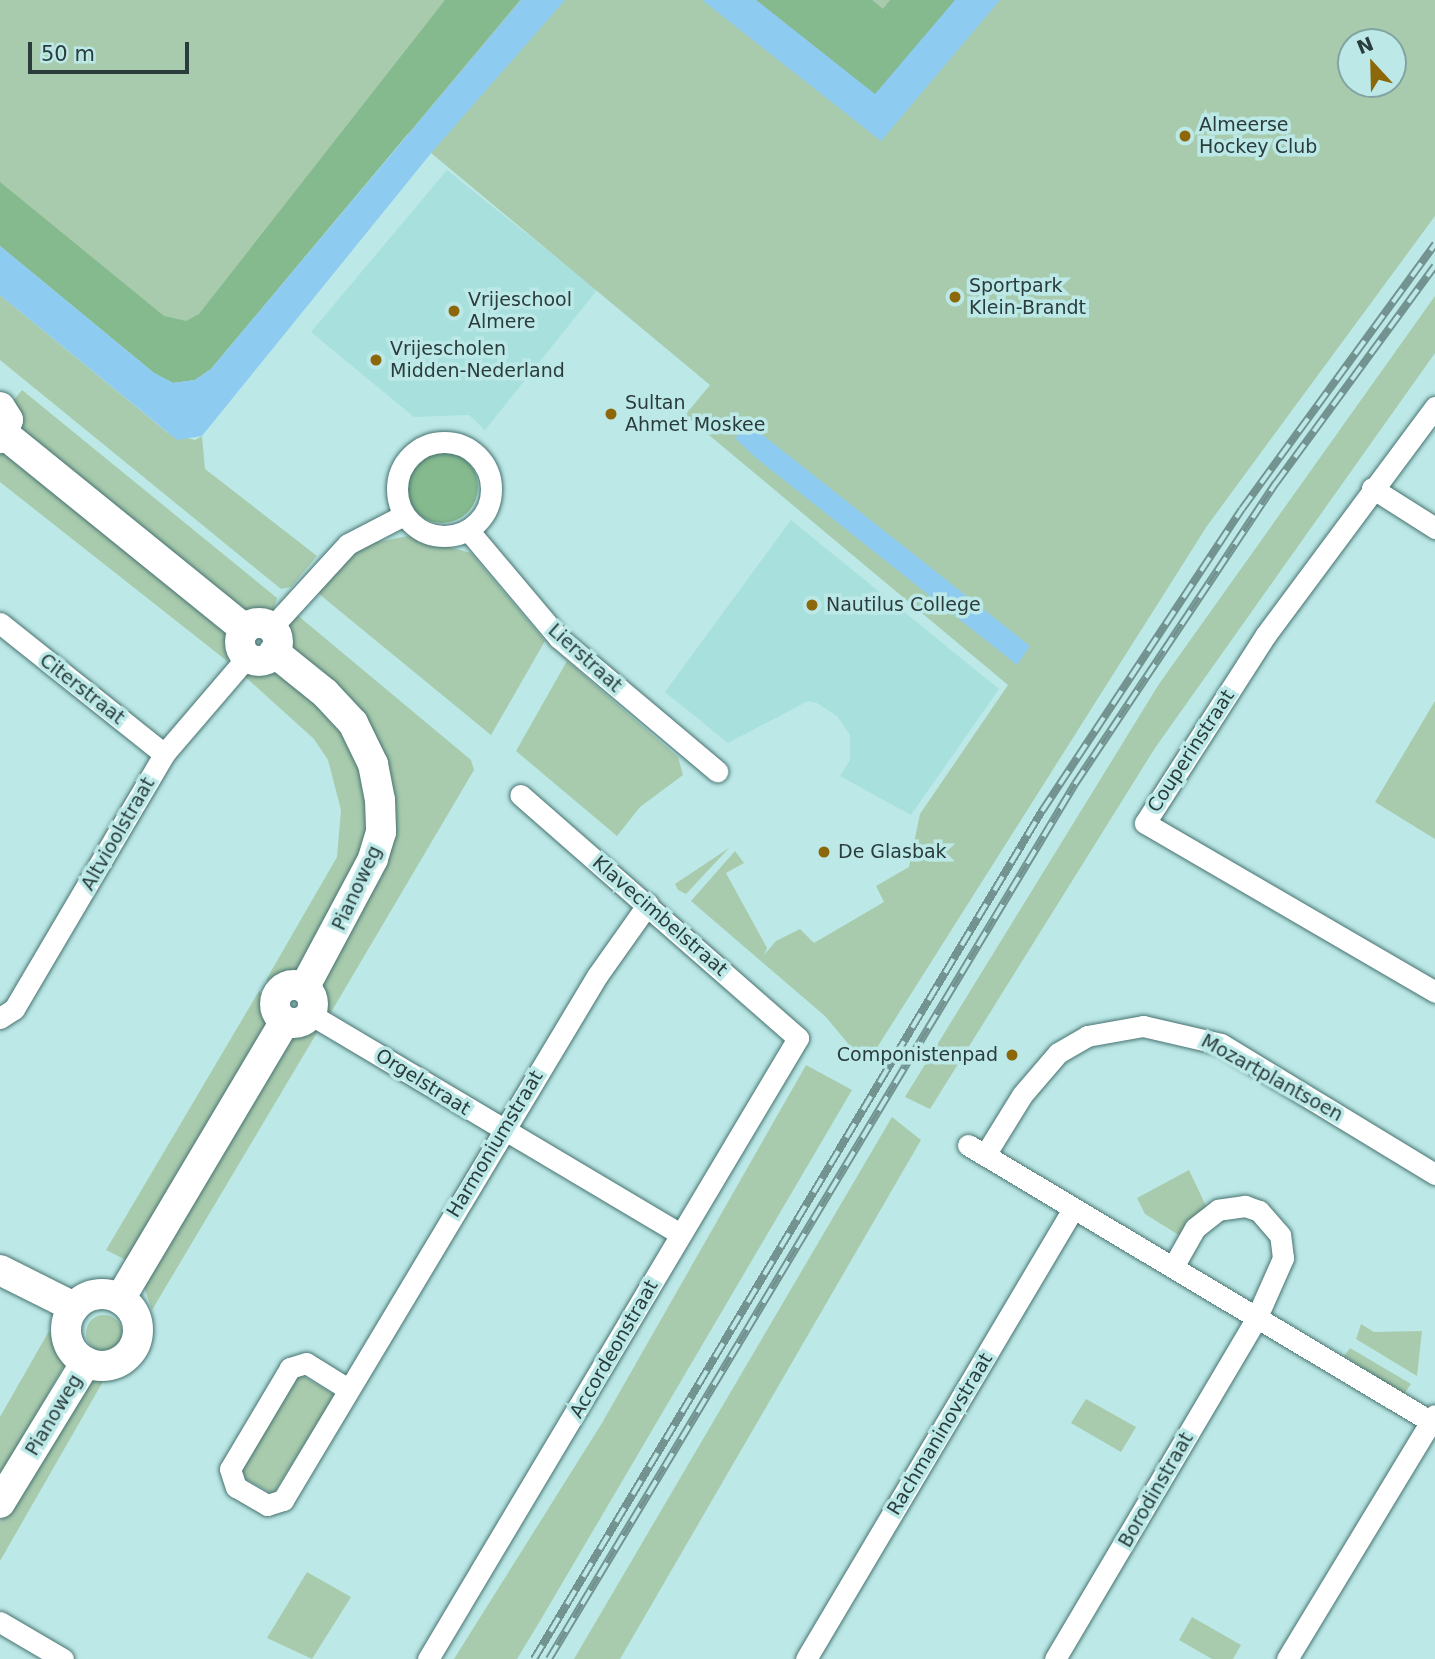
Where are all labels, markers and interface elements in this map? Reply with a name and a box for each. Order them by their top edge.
scale bar [32,28,192,72]
north arrow [1337,28,1407,98]
text: N [1353,32,1376,59]
text: 50 m [41,42,95,66]
place label: Almeerse Hockey Club [1199,114,1317,158]
marker: Almeerse Hockey Club [1177,128,1193,144]
place label: Sportpark Klein-Brandt [969,275,1086,319]
place label: Vrijeschool Almere [468,289,572,333]
marker: Sportpark Klein-Brandt [947,289,963,305]
marker: Vrijeschool Almere [446,303,462,319]
place label: Vrijescholen Midden-Nederland [390,338,565,382]
marker: Vrijescholen Midden-Nederland [368,352,384,368]
place label: Sultan Ahmet Moskee [625,392,765,436]
marker: Sultan Ahmet Moskee [603,406,619,422]
place label: Nautilus College [826,594,981,616]
marker: Nautilus College [804,597,820,613]
street label: Lierstraat [543,619,627,697]
street label: Citerstraat [35,649,129,729]
street label: Couperinstraat [1143,685,1239,817]
street label: Altvioolstraat [76,773,160,895]
place label: De Glasbak [838,841,947,863]
street label: Pianoweg [327,842,387,934]
marker: De Glasbak [816,844,832,860]
street label: Klavecimbelstraat [588,851,732,981]
street label: Mozartplantsoen [1197,1030,1347,1126]
street label: Orgelstraat [371,1044,475,1120]
place label: Componistenpad [837,1044,998,1066]
marker: Componistenpad [1004,1047,1020,1063]
street label: Harmoniumstraat [442,1066,548,1222]
street label: Accordeonstraat [565,1276,663,1422]
street label: Rachmaninovstraat [883,1349,997,1519]
street label: Pianoweg [21,1370,87,1460]
street label: Borodinstraat [1114,1428,1198,1552]

